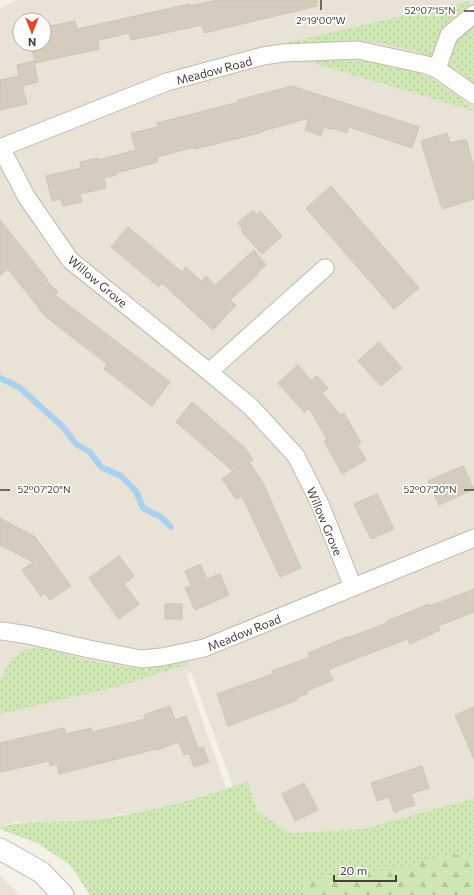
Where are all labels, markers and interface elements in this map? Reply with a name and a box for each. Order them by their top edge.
text: 52°07'15"N [404,4,456,16]
north arrow [12,12,52,52]
text: 2°19'00"W [296,14,346,26]
text: N [28,36,36,49]
street label: Meadow Road [175,53,253,87]
street label: Willow Grove [66,252,130,310]
text: 52°07'20"N [17,483,71,495]
text: 52°07'20"N [403,483,457,495]
street label: Willow Grove [304,485,346,557]
street label: Meadow Road [205,611,283,653]
scale bar [334,857,396,883]
text: 20 m [340,863,367,877]

